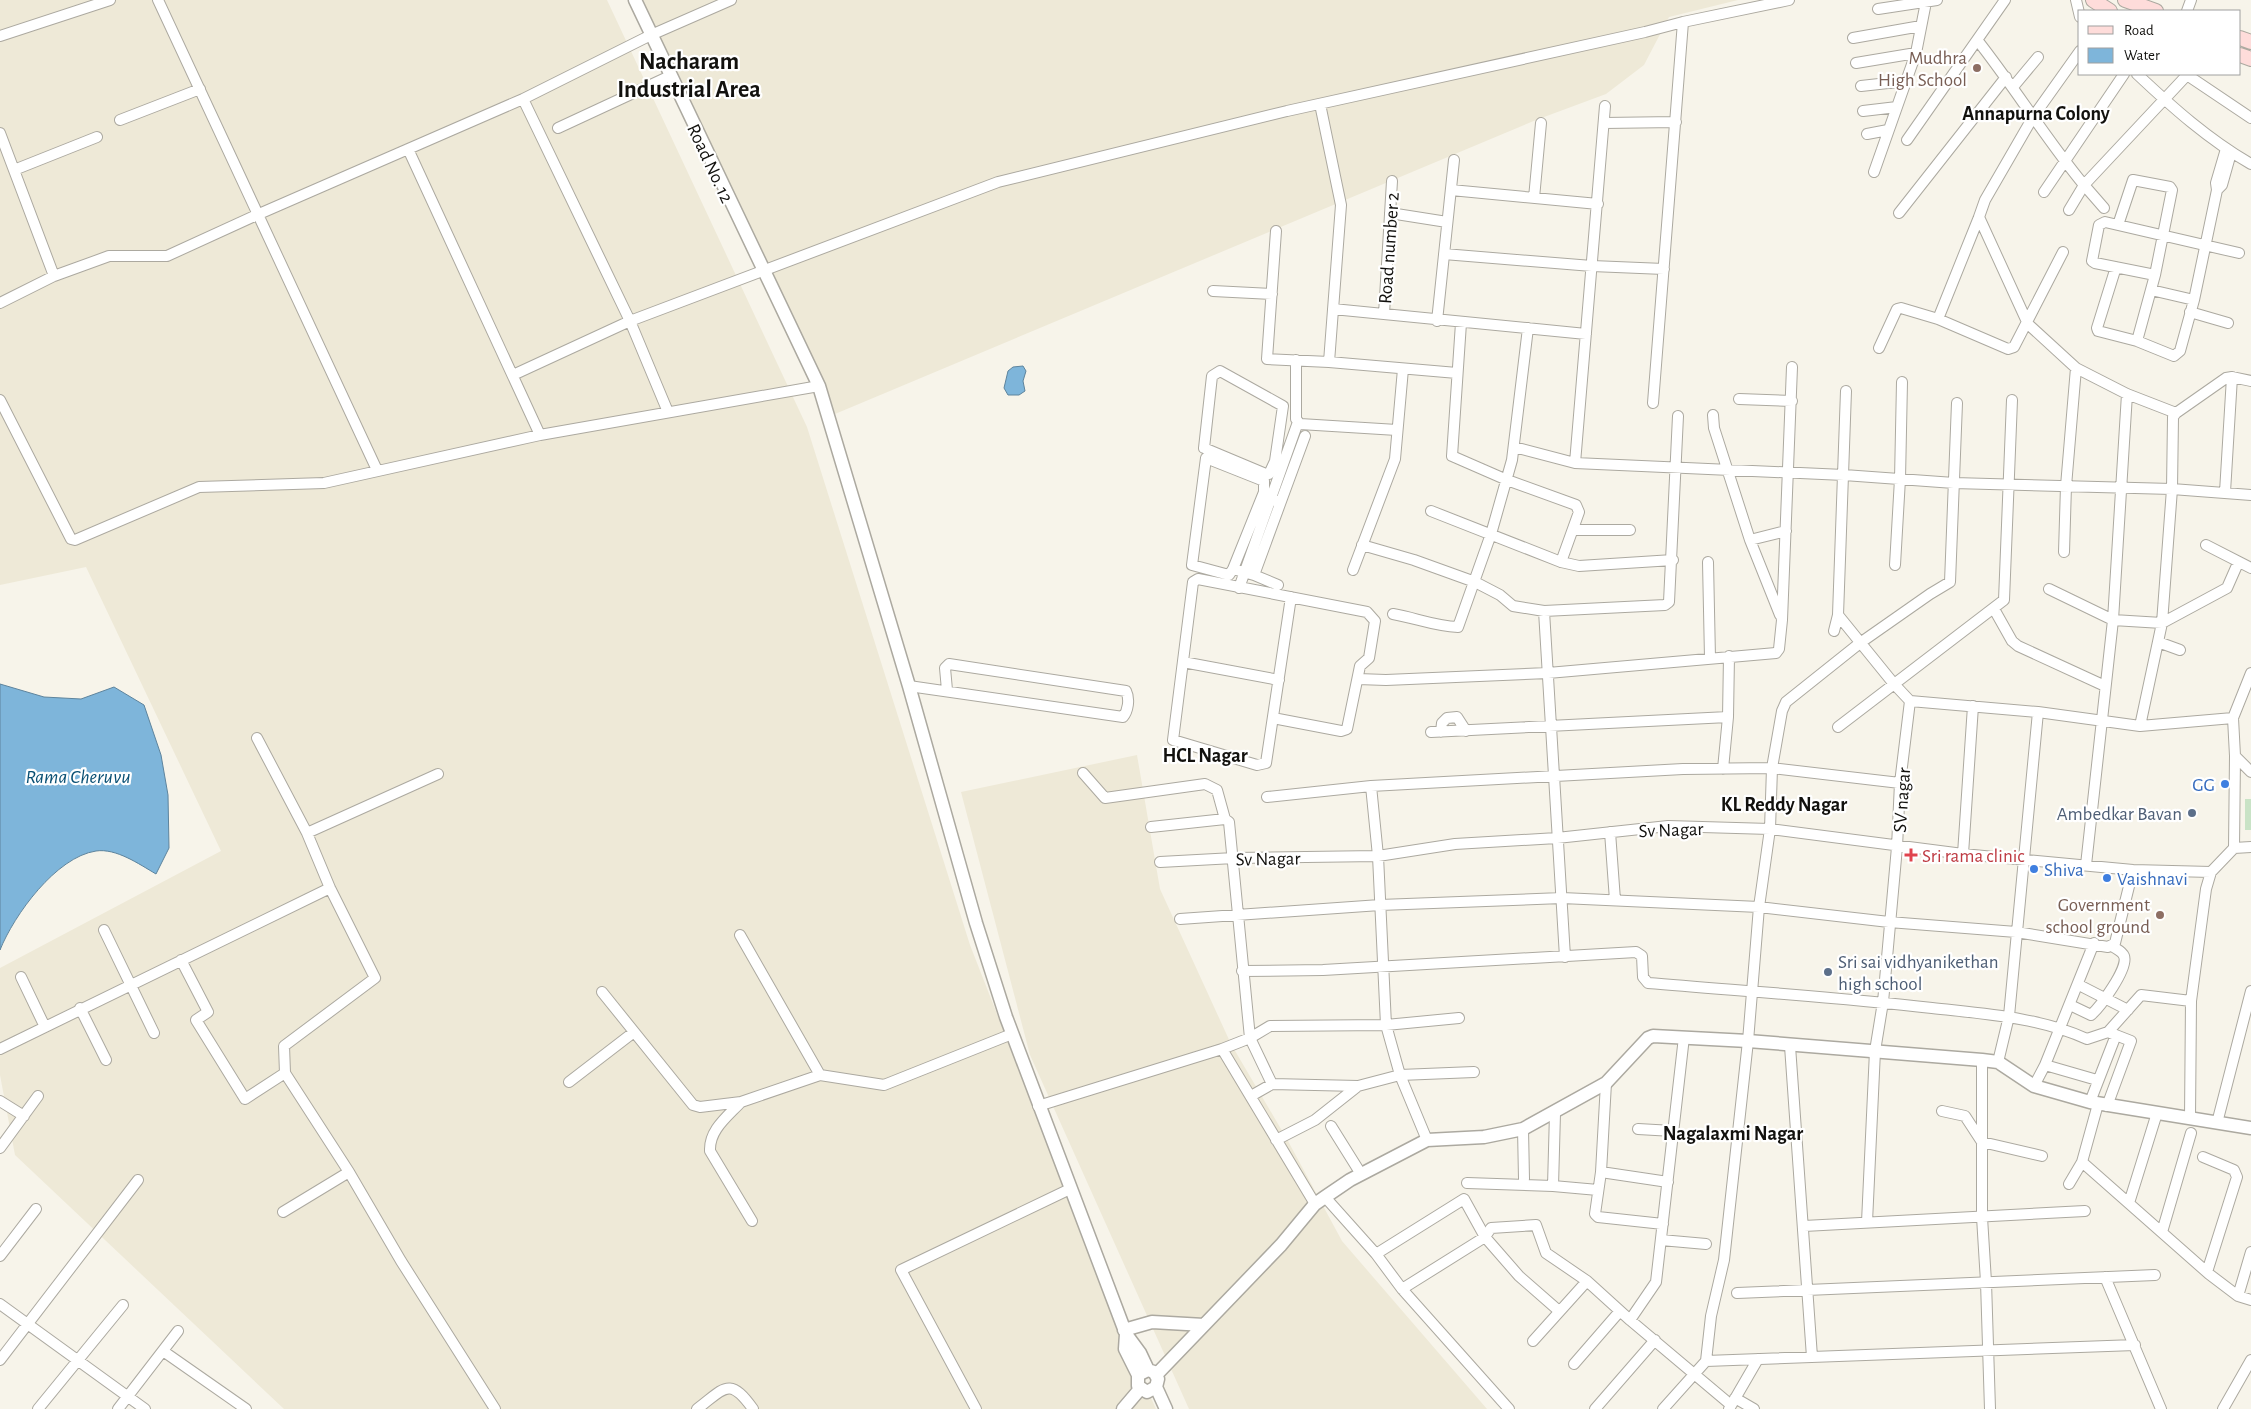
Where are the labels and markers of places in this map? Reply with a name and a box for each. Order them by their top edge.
place label: Mudhra High School [1878,49,1967,90]
marker: Mudhra High School [1971,62,1983,74]
place label: GG [2192,776,2215,795]
marker: GG [2219,778,2231,790]
place label: Ambedkar Bavan [2057,805,2182,824]
marker: Ambedkar Bavan [2186,807,2198,819]
place label: Sri rama clinic [1922,847,2025,866]
marker: Sri rama clinic [1904,848,1918,862]
place label: Shiva [2044,861,2084,880]
marker: Shiva [2028,863,2040,875]
place label: Vaishnavi [2117,870,2188,889]
marker: Vaishnavi [2101,872,2113,884]
place label: Government school ground [2045,896,2150,937]
marker: Government school ground [2154,909,2166,921]
place label: Sri sai vidhyanikethan high school [1838,953,1998,994]
marker: Sri sai vidhyanikethan high school [1822,966,1834,978]

